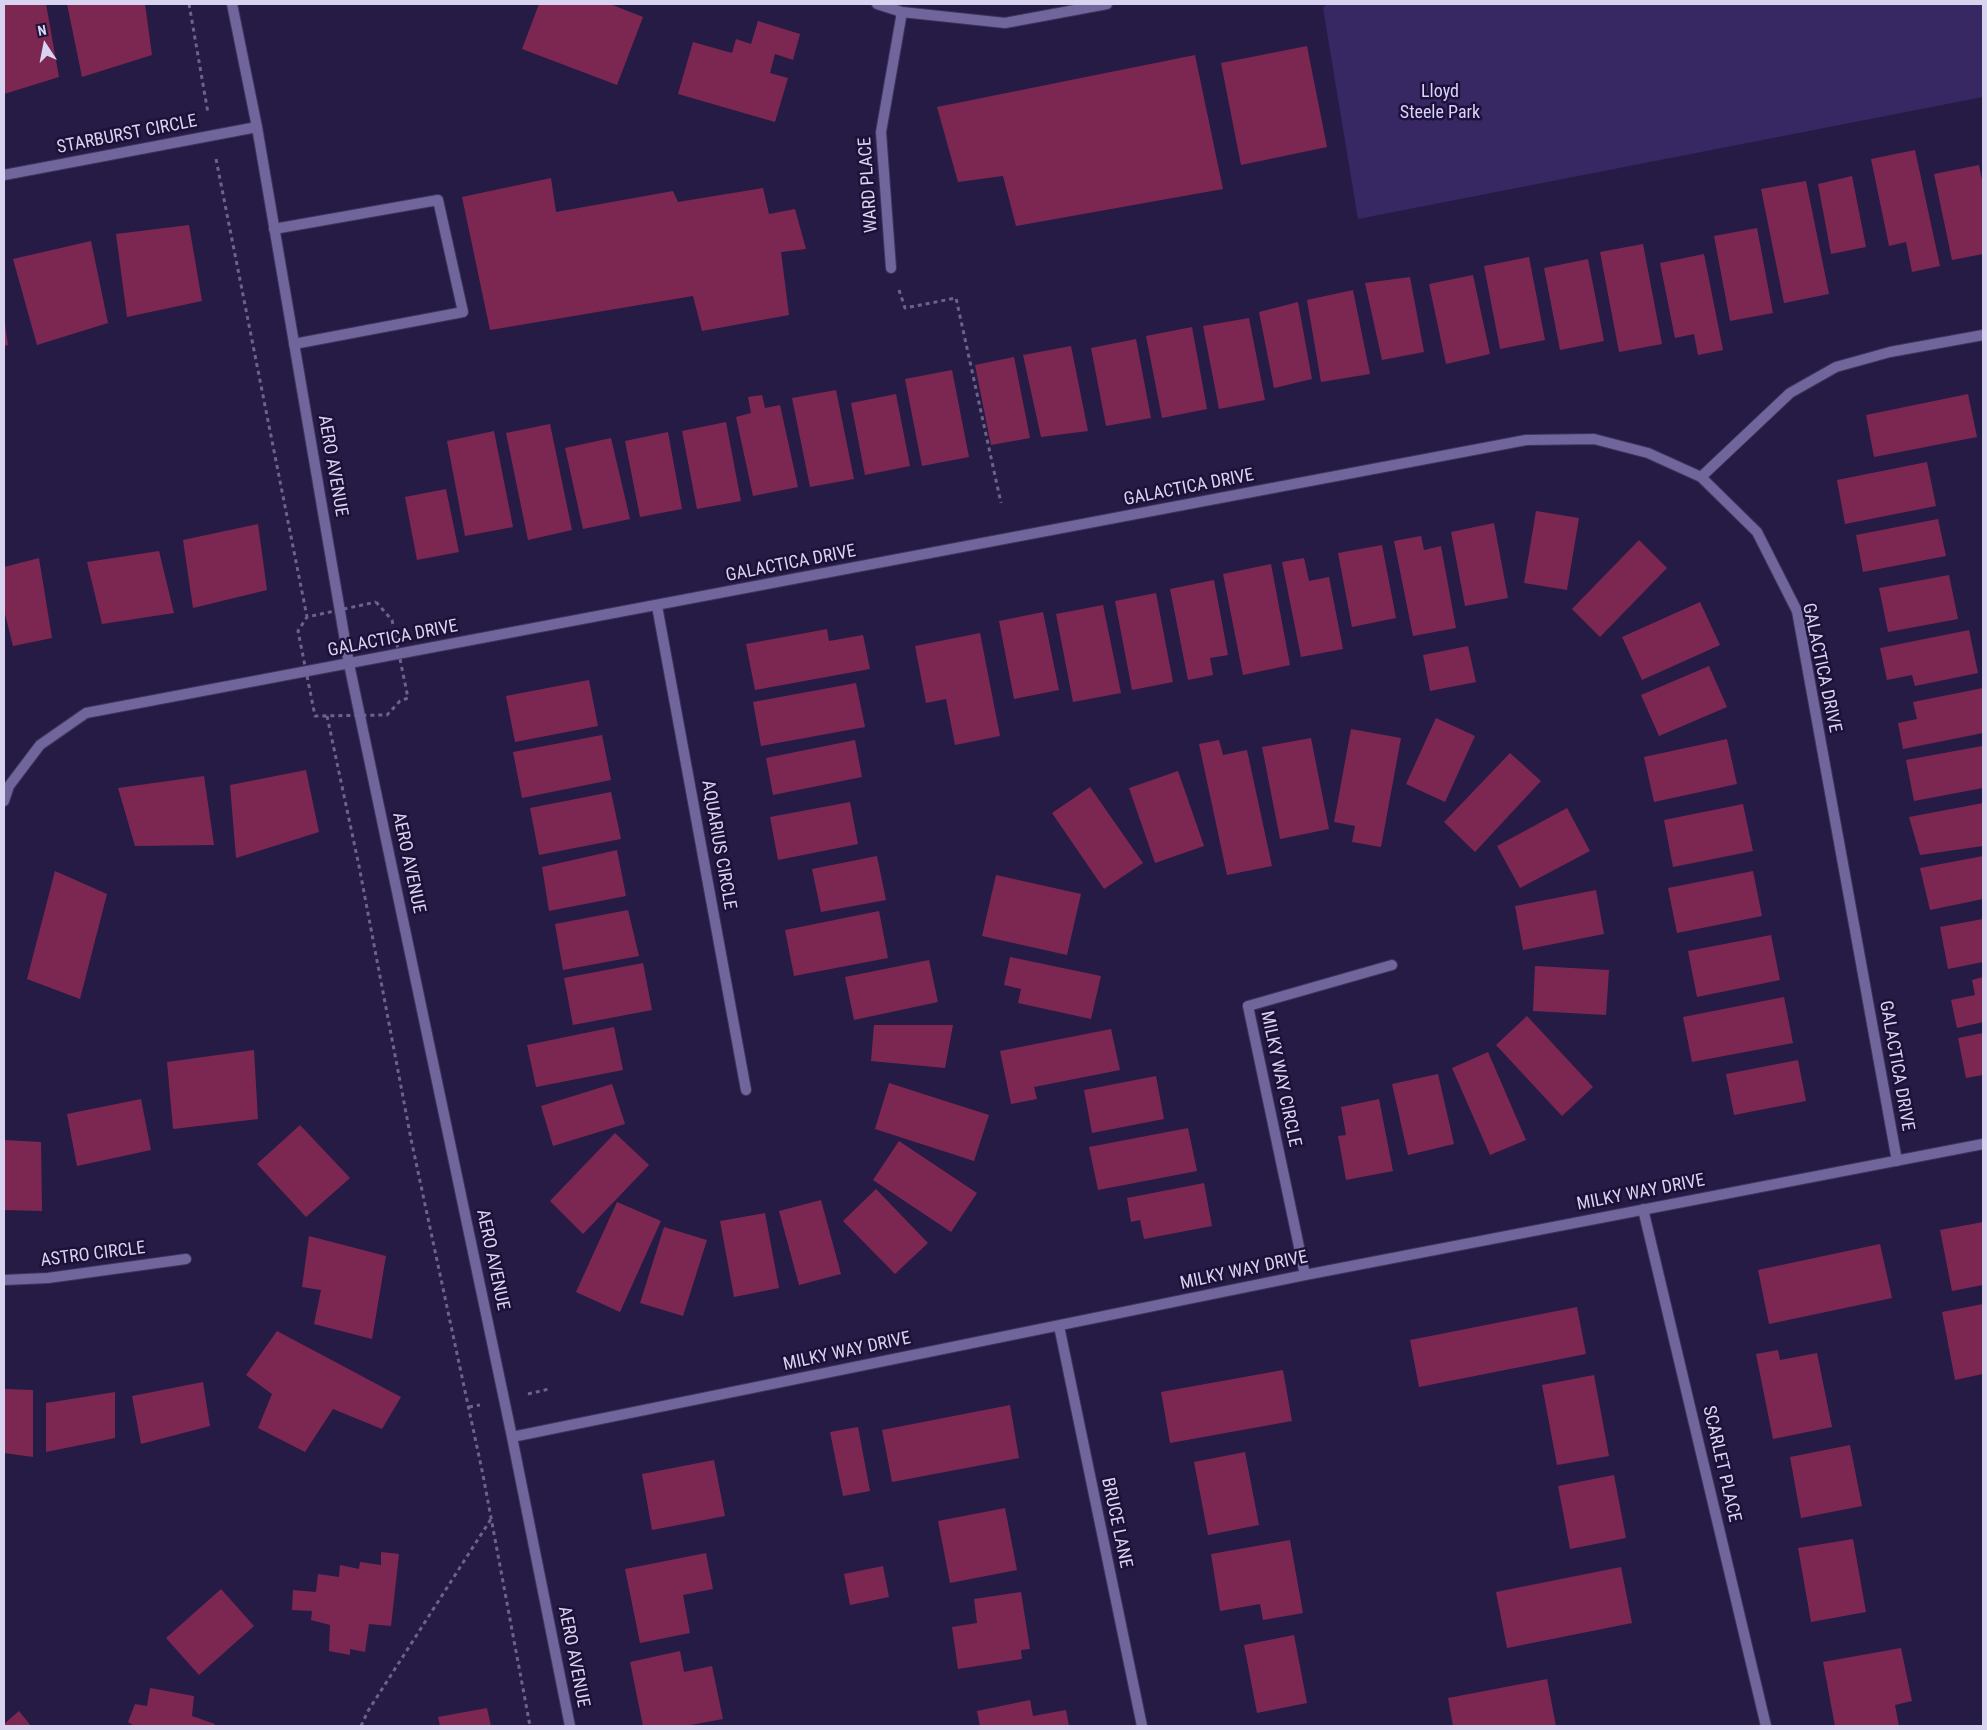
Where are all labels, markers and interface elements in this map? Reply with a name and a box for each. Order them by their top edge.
north arrow [20,20,70,70]
text: N [36,22,48,39]
park label: Lloyd Steele Park [1400,81,1480,124]
street label: STARBURST CIRCLE [55,111,199,159]
street label: WARD PLACE [855,136,883,234]
street label: AERO AVENUE [312,414,352,518]
street label: GALACTICA DRIVE [1122,465,1256,511]
street label: GALACTICA DRIVE [724,541,858,587]
street label: GALACTICA DRIVE [1797,601,1845,735]
street label: GALACTICA DRIVE [326,616,460,662]
street label: AQUARIUS CIRCLE [696,779,740,911]
street label: AERO AVENUE [387,811,429,915]
street label: GALACTICA DRIVE [1874,999,1918,1133]
street label: MILKY WAY CIRCLE [1255,1009,1305,1149]
street label: MILKY WAY DRIVE [1575,1170,1707,1216]
street label: AERO AVENUE [471,1208,513,1312]
street label: ASTRO CIRCLE [39,1238,147,1272]
street label: MILKY WAY DRIVE [1178,1247,1310,1295]
street label: MILKY WAY DRIVE [781,1328,913,1376]
street label: SCARLET PLACE [1697,1404,1745,1524]
street label: BRUCE LANE [1096,1476,1136,1570]
street label: AERO AVENUE [553,1605,593,1709]

